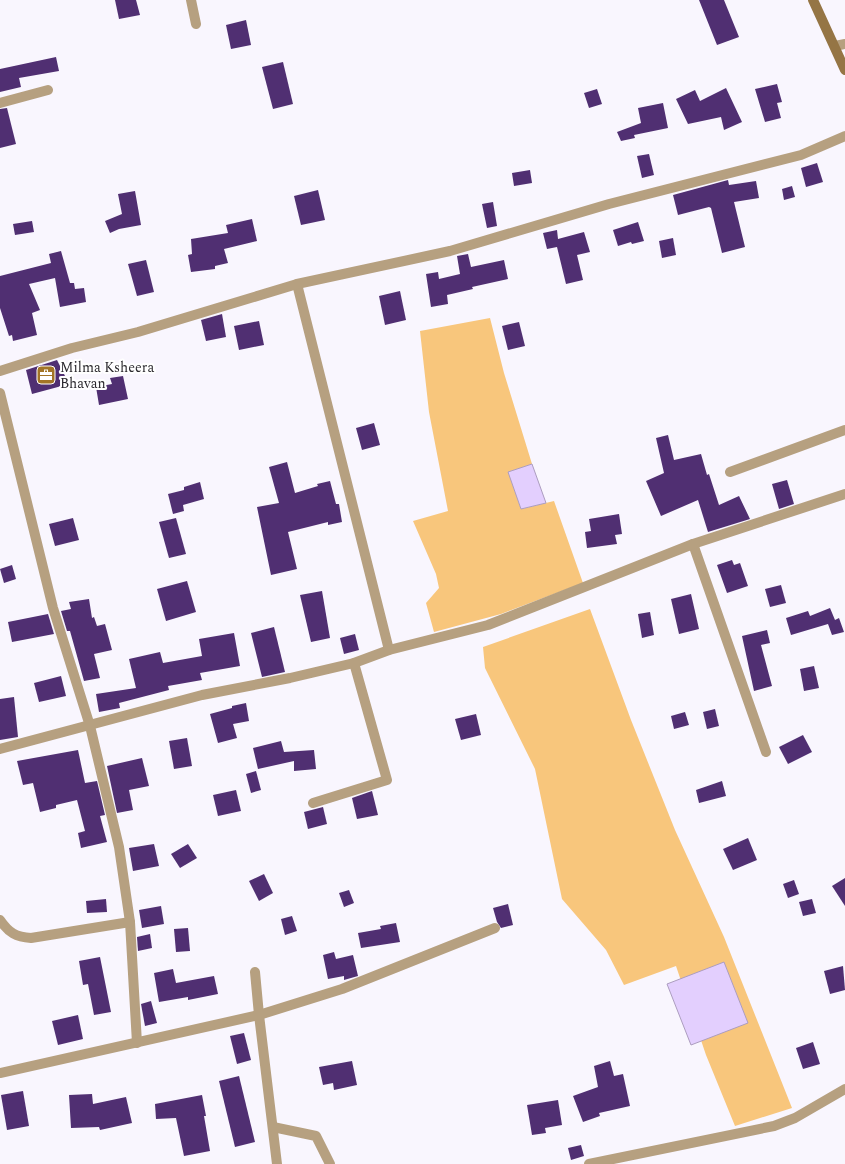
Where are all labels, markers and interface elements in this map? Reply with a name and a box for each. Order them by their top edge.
place label: Milma Ksheera Bhavan [60,357,154,394]
office icon: Milma Ksheera Bhavan [35,364,57,386]

